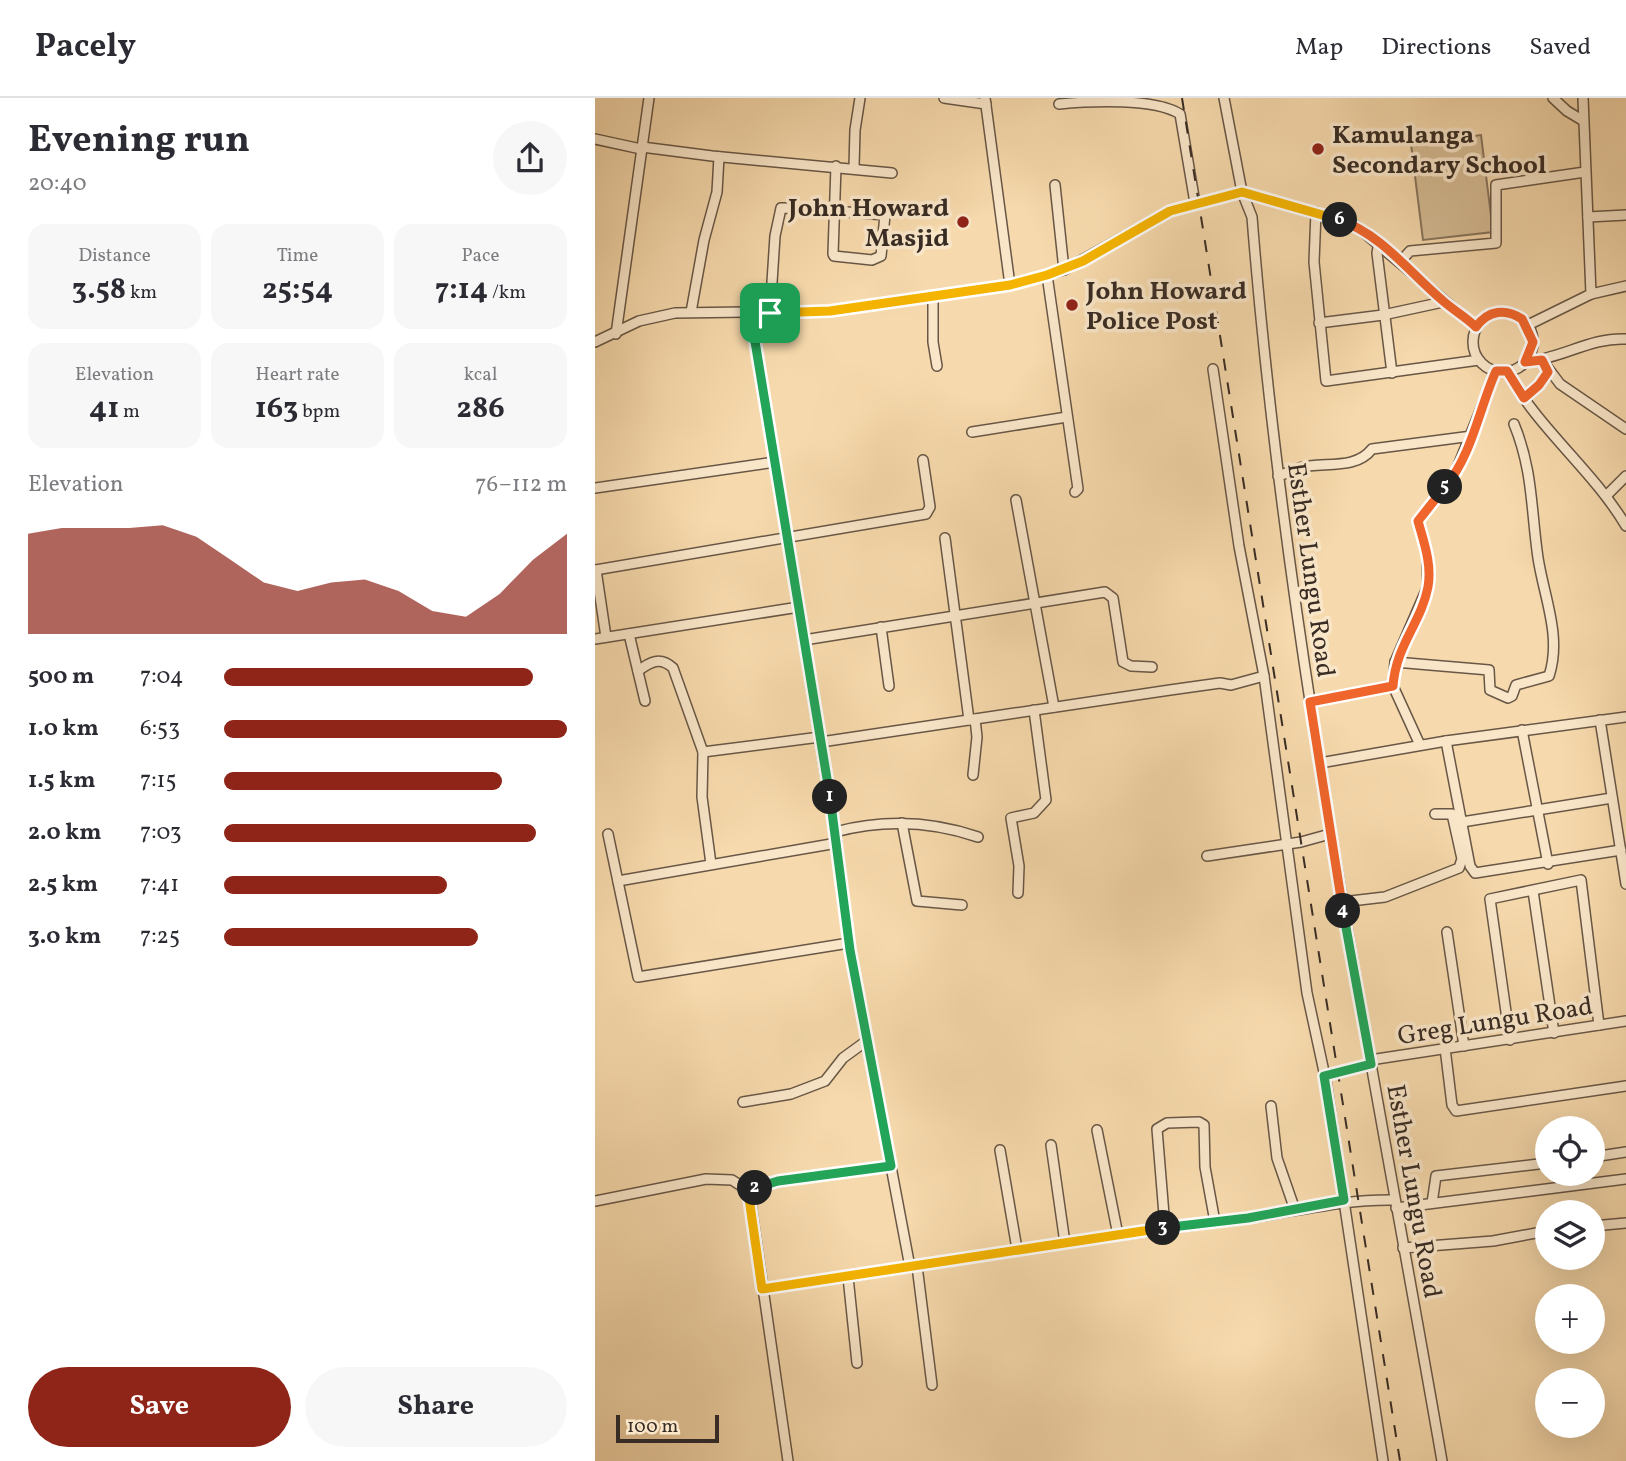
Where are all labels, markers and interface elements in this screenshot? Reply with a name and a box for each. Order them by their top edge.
text: Pacely [35,25,136,71]
text: Map [1295,31,1343,65]
text: Directions [1381,31,1491,65]
text: Saved [1529,31,1591,65]
text: Evening run [28,115,250,168]
place label: Kamulanga Secondary School [1332,118,1547,184]
button: share [493,121,567,195]
marker: Kamulanga Secondary School [1310,141,1326,157]
text: 20:40 [28,168,86,200]
place label: John Howard Masjid [787,191,949,257]
pin: 6 [1323,202,1357,238]
text: 6 [1334,206,1345,232]
marker: John Howard Masjid [955,214,971,230]
text: Distance [78,243,151,269]
text: Time [277,243,318,269]
text: Pace [461,243,500,269]
text: 3.58 [72,269,126,311]
text: 25:54 [262,269,333,311]
text: 7:14 [435,269,488,311]
place label: John Howard Police Post [1085,274,1247,340]
text: km [126,280,157,306]
text: /km [488,280,526,306]
pin [740,283,800,343]
icon: arrive [751,294,789,332]
marker: John Howard Police Post [1064,297,1080,313]
text: Elevation [75,362,154,388]
text: Heart rate [256,362,339,388]
text: kcal [464,362,497,388]
text: 41 [89,388,119,430]
text: 163 [255,388,298,430]
text: 286 [456,388,505,430]
text: m [119,399,140,425]
text: bpm [298,399,340,425]
street label: Esther Lungu Road [1277,461,1343,680]
text: Elevation [28,469,124,501]
text: 76–112 m [475,469,567,501]
pin: 5 [1427,470,1463,504]
text: 5 [1440,473,1449,499]
text: 500 m [28,661,94,693]
text: 7:04 [140,661,184,693]
text: 1.0 km [28,713,99,745]
text: 6:53 [140,713,180,745]
text: 1.5 km [28,765,95,797]
text: 7:15 [140,765,177,797]
pin: 1 [813,780,847,814]
text: 1 [826,783,833,809]
text: 2.0 km [28,817,101,849]
text: 7:03 [140,817,182,849]
text: 2.5 km [28,869,98,901]
text: 7:41 [140,869,179,901]
pin: 4 [1325,894,1361,928]
text: 4 [1337,897,1348,923]
text: 3.0 km [28,921,101,953]
text: 7:25 [140,921,180,953]
street label: Greg Lungu Road [1395,989,1596,1055]
street label: Esther Lungu Road [1377,1082,1450,1301]
map controls [1535,1116,1605,1438]
button: locate [1535,1116,1605,1186]
pin: 2 [737,1170,773,1206]
text: 2 [750,1174,759,1200]
button: layers [1535,1200,1605,1270]
pin: 3 [1145,1210,1181,1246]
text: 3 [1158,1214,1167,1240]
button: + [1535,1284,1605,1354]
button: Save [28,1367,291,1447]
button: Share [305,1367,567,1447]
button: − [1535,1368,1605,1438]
scale bar [616,1412,719,1444]
text: 100 m [627,1414,678,1440]

